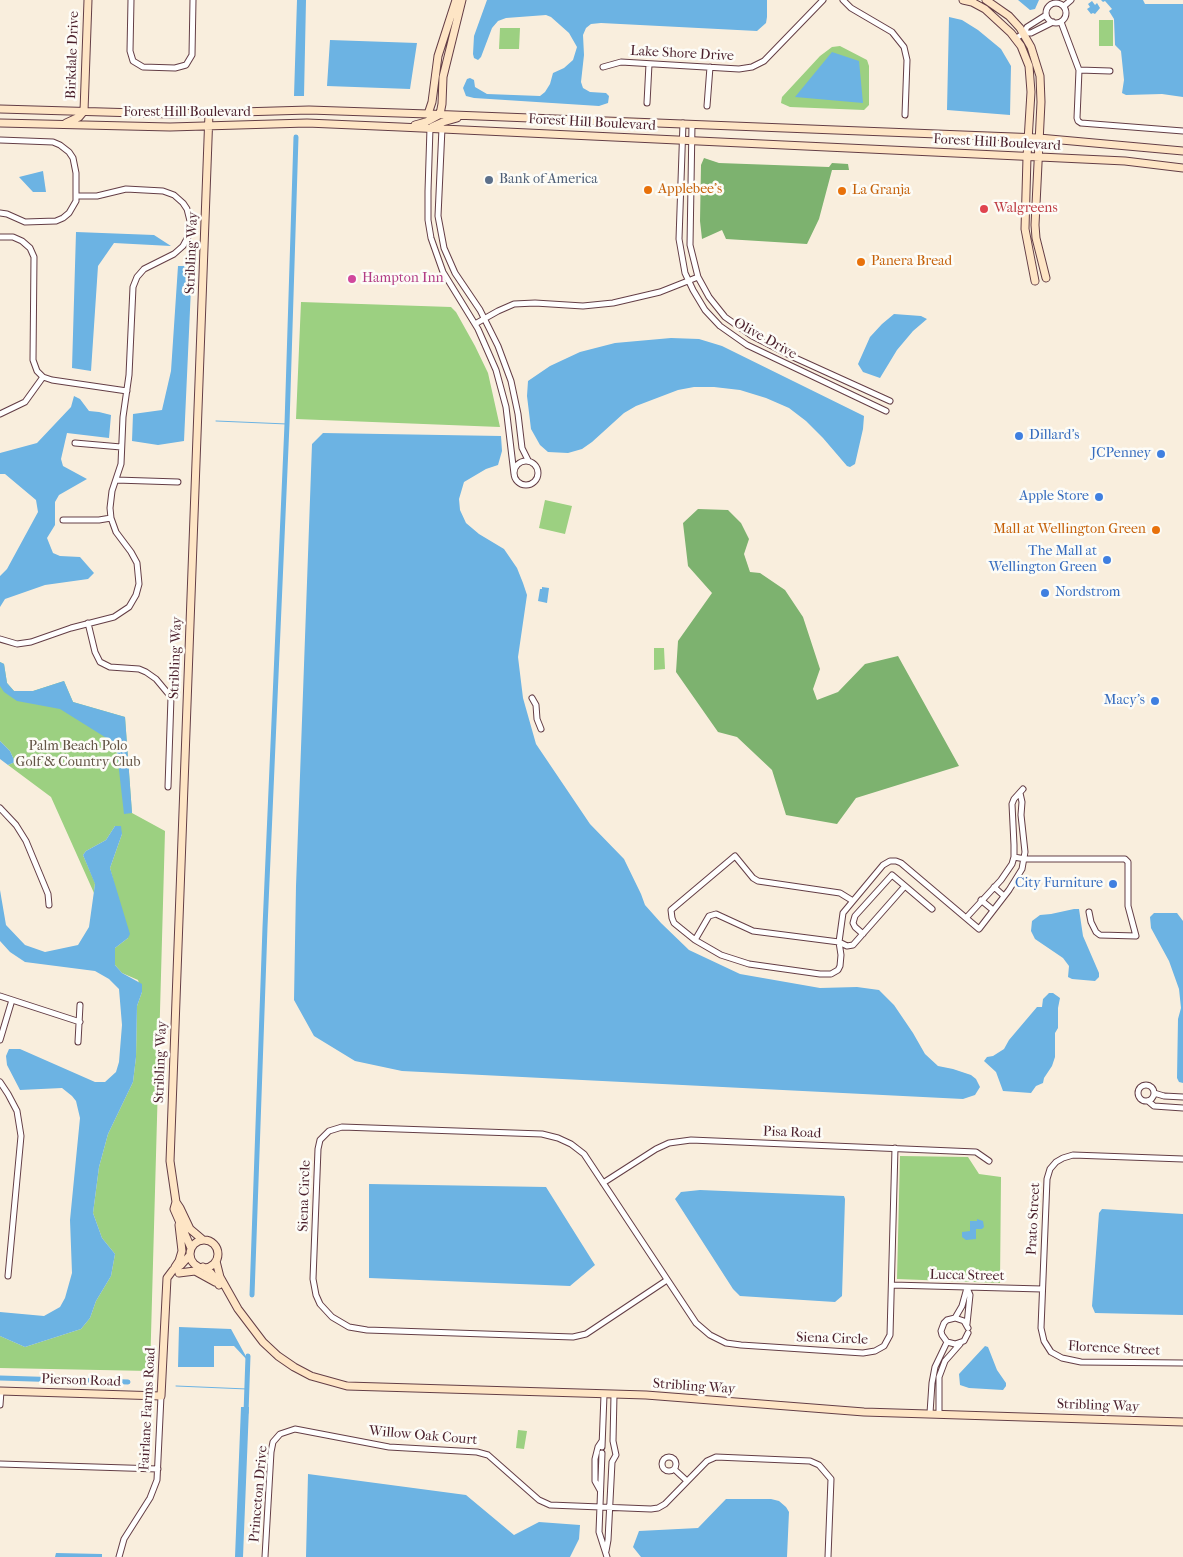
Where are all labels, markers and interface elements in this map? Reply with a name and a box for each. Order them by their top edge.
street label: Birkdale Drive [63,11,83,99]
street label: Lake Shore Drive [630,43,734,65]
street label: Forest Hill Boulevard [123,105,251,121]
street label: Forest Hill Boulevard [528,111,656,135]
street label: Forest Hill Boulevard [933,131,1061,155]
place label: Bank of America [499,172,598,188]
marker: Bank of America [483,174,495,186]
place label: Applebee's [658,182,722,198]
place label: La Granja [852,183,910,199]
marker: Applebee's [642,184,654,196]
marker: La Granja [836,185,848,197]
place label: Walgreens [994,201,1058,217]
marker: Walgreens [978,203,990,215]
street label: Stribling Way [182,211,202,295]
place label: Panera Bread [871,254,952,270]
marker: Panera Bread [855,256,867,268]
place label: Hampton Inn [362,271,444,287]
marker: Hampton Inn [346,273,358,285]
street label: Olive Drive [730,315,800,363]
place label: Dillard's [1029,428,1080,444]
marker: Dillard's [1013,430,1025,442]
place label: JCPenney [1091,446,1151,462]
marker: JCPenney [1155,448,1167,460]
place label: Apple Store [1019,489,1089,505]
marker: Apple Store [1093,491,1105,503]
place label: Mall at Wellington Green [993,522,1146,538]
marker: Mall at Wellington Green [1150,524,1162,536]
place label: The Mall at Wellington Green [989,544,1097,576]
marker: The Mall at Wellington Green [1101,554,1113,566]
place label: Nordstrom [1055,585,1120,601]
marker: Nordstrom [1039,587,1051,599]
street label: Stribling Way [166,616,186,700]
place label: Macy's [1104,693,1145,709]
marker: Macy's [1149,695,1161,707]
park label: Palm Beach Polo Golf & Country Club [15,739,141,772]
place label: City Furniture [1015,876,1103,892]
marker: City Furniture [1107,878,1119,890]
street label: Stribling Way [151,1020,171,1104]
street label: Pisa Road [763,1124,821,1142]
street label: Siena Circle [295,1160,315,1232]
street label: Prato Street [1024,1182,1044,1256]
street label: Lucca Street [929,1267,1005,1285]
street label: Siena Circle [796,1329,868,1349]
street label: Florence Street [1067,1338,1161,1360]
street label: Fairlane Farms Road [136,1347,160,1471]
street label: Pierson Road [41,1371,121,1391]
street label: Stribling Way [652,1376,736,1398]
street label: Stribling Way [1056,1396,1140,1416]
street label: Willow Oak Court [368,1423,478,1449]
street label: Princeton Drive [246,1445,272,1543]

